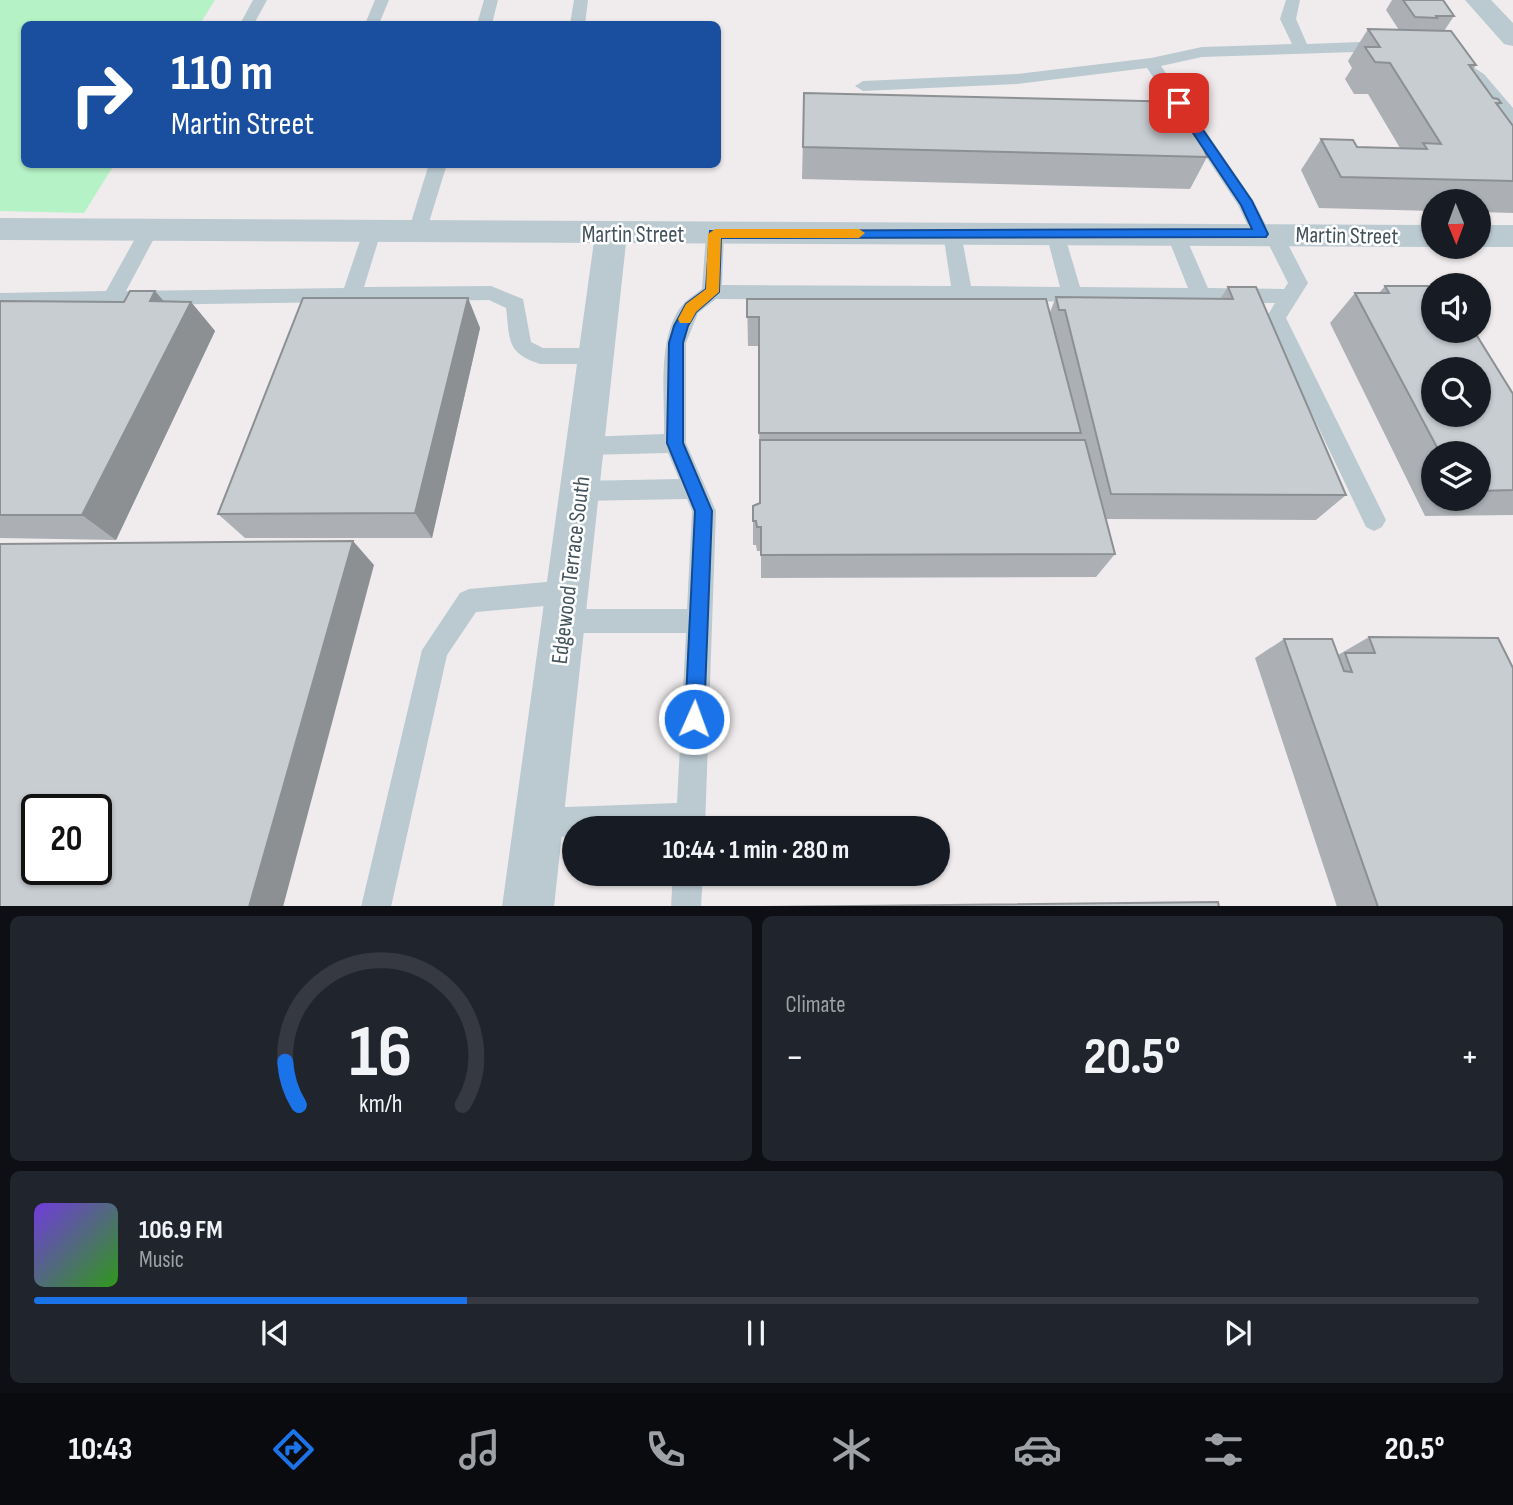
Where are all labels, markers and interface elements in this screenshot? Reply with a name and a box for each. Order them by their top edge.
text: 110 m [171,45,273,104]
icon: right [56,49,147,140]
pin [1149,73,1209,133]
icon: arrive [1160,84,1198,122]
text: Martin Street [171,105,314,144]
north arrow [1421,189,1491,259]
map controls [1421,189,1491,511]
street label: Martin Street [582,221,684,249]
street label: Martin Street [1295,221,1399,251]
button: sound [1421,273,1491,343]
button: search [1421,357,1491,427]
button: layers [1421,441,1491,511]
street label: Edgewood Terrace South [546,475,596,666]
position arrow [657,682,731,756]
speed limit sign: 20 [21,794,112,885]
text: 10:44 · 1 min · 280 m [663,835,849,866]
text: Climate [786,991,845,1019]
text: 16 [349,1009,412,1097]
text: 20.5° [1084,1026,1181,1089]
text: − [786,1035,804,1080]
text: + [1460,1035,1479,1080]
text: km/h [359,1088,402,1119]
text: 106.9 FM [139,1215,223,1246]
text: Music [139,1246,184,1274]
icon: previous [256,1314,294,1352]
icon: pause [737,1314,775,1352]
icon: next [1219,1314,1257,1352]
icon: directions [269,1425,318,1474]
icon: music [455,1425,504,1474]
icon: phone [641,1425,690,1474]
icon: climate [827,1425,876,1474]
icon: car [1013,1425,1062,1474]
icon: filters [1199,1425,1248,1474]
text: 10:43 [68,1430,132,1469]
text: 20.5° [1385,1430,1444,1469]

